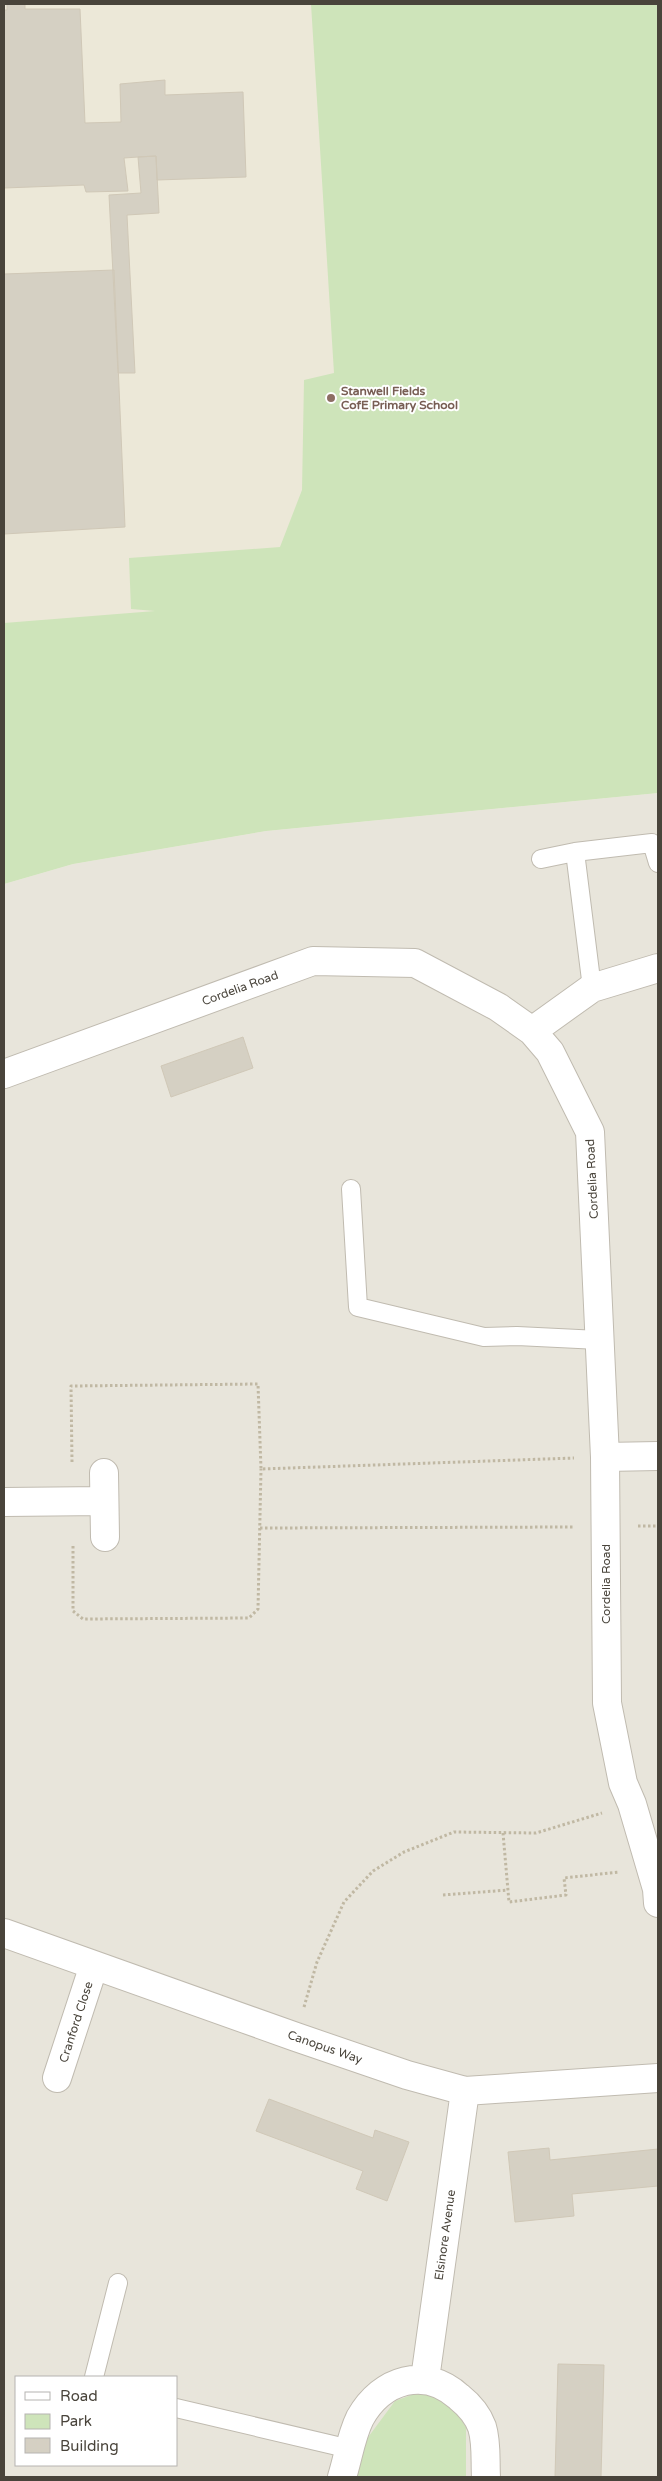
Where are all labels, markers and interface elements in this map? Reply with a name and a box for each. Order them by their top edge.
place label: Stanwell Fields CofE Primary School [341,384,458,413]
marker: Stanwell Fields CofE Primary School [325,392,337,404]
street label: Cordelia Road [200,968,280,1008]
street label: Cordelia Road [583,1139,601,1219]
street label: Cordelia Road [599,1544,613,1624]
street label: Cranford Close [56,1979,96,2064]
street label: Canopus Way [286,2028,365,2067]
street label: Elsinore Avenue [432,2189,458,2281]
legend [15,2376,178,2466]
text: Road [60,2387,98,2405]
text: Park [60,2412,92,2430]
text: Building [60,2437,119,2455]

